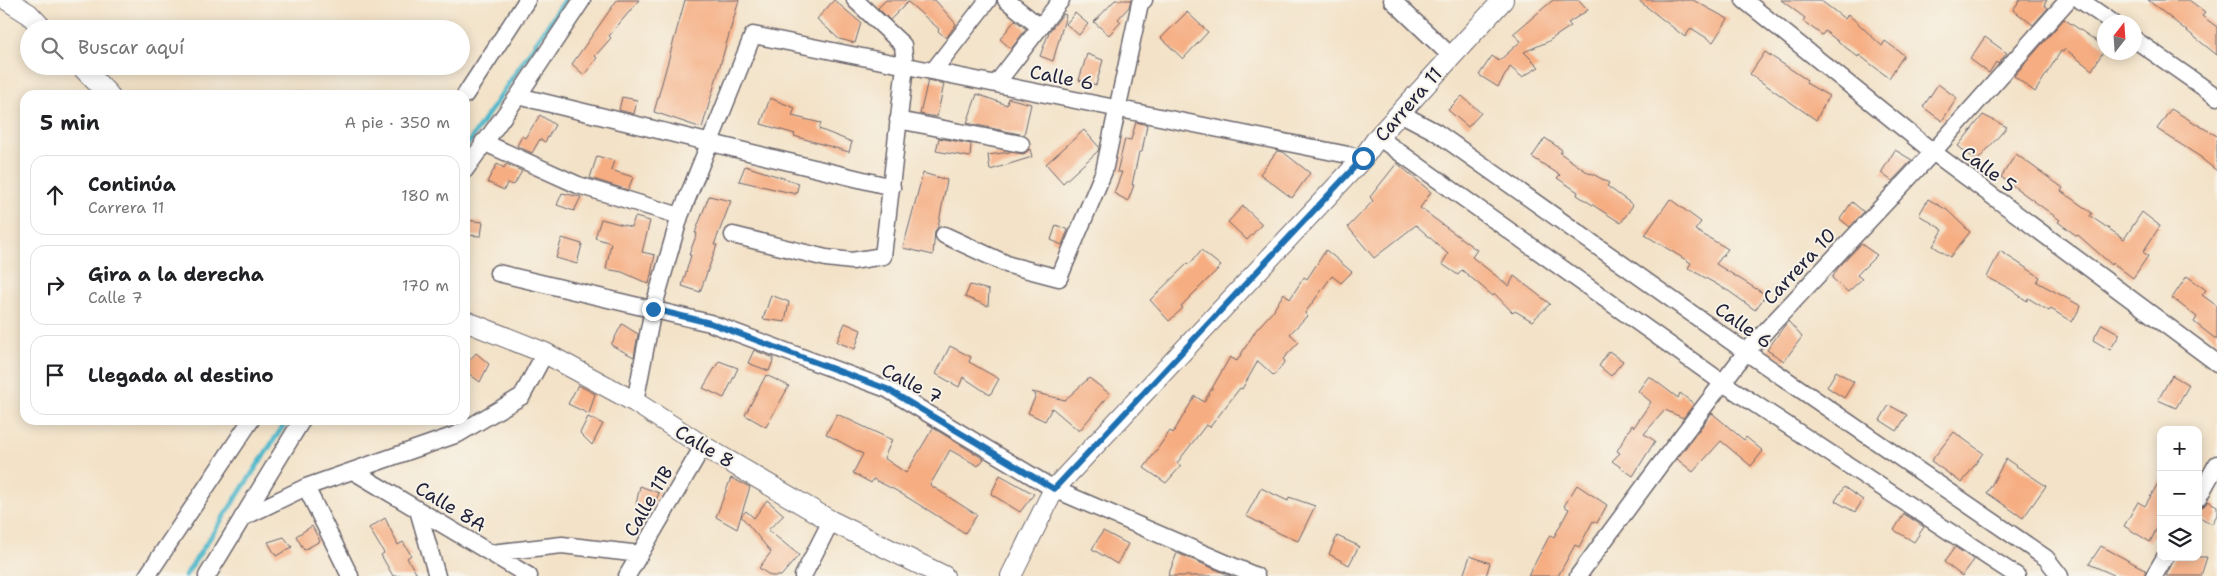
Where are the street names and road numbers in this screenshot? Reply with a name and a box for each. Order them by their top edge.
street label: Calle 6 [1028,59,1096,96]
street label: Carrera 11 [1369,62,1448,147]
street label: Calle 5 [1956,140,2021,198]
street label: Carrera 10 [1757,223,1841,310]
street label: Calle 6 [1710,297,1777,354]
street label: Calle 7 [877,357,946,410]
street label: Calle 8 [670,419,739,474]
street label: Calle 11B [618,461,679,541]
street label: Calle 8A [411,475,491,538]

